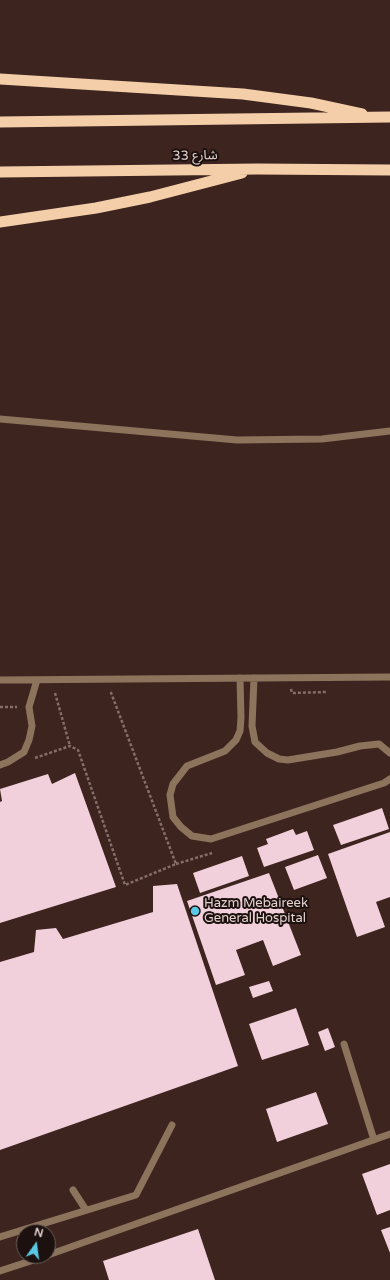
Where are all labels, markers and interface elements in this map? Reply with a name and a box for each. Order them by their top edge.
street label: شارع 33 [172,148,218,164]
place label: Hazm Mebaireek General Hospital [204,896,308,927]
marker: Hazm Mebaireek General Hospital [189,905,201,917]
north arrow [16,1224,56,1264]
text: N [33,1225,45,1240]

